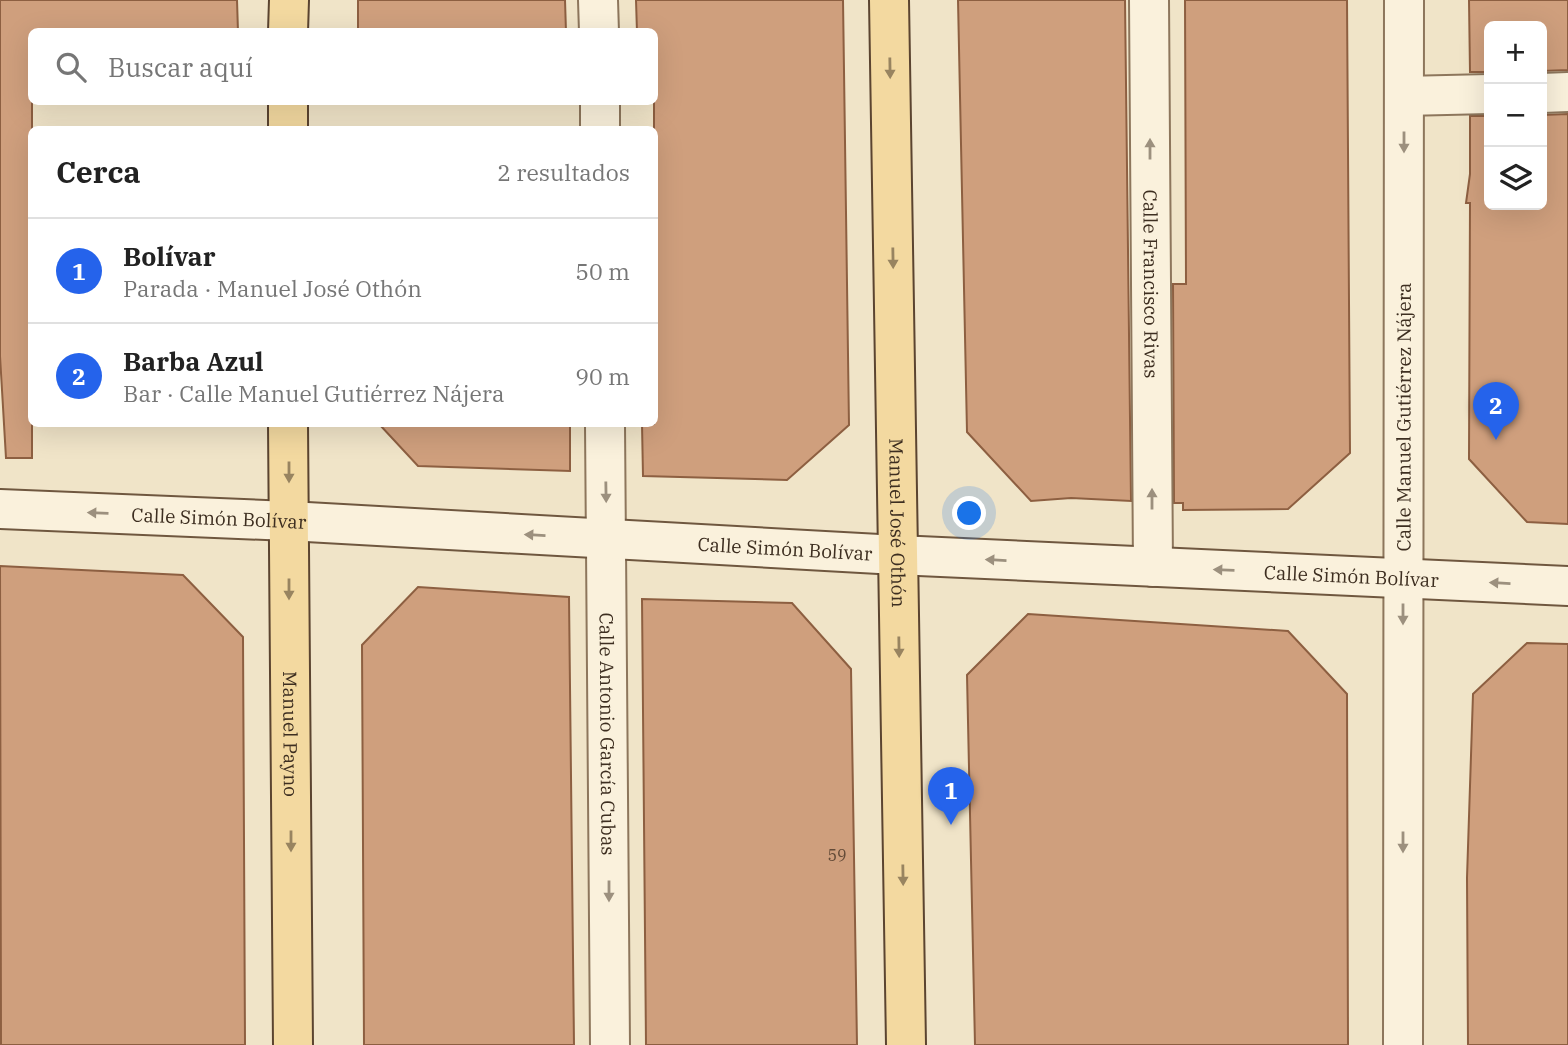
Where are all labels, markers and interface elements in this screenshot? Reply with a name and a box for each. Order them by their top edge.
map controls [1484,21,1547,210]
button: + [1484,21,1547,84]
search box [28,28,658,105]
icon: search [52,48,90,86]
text: Buscar aquí [108,50,253,84]
one-way arrow [884,57,896,79]
button: − [1484,84,1547,147]
one-way arrow [1398,131,1410,153]
one-way arrow [1144,138,1156,160]
button: layers [1484,147,1547,210]
text: Cerca [56,152,141,191]
text: 2 resultados [497,157,630,187]
street label: Calle Francisco Rivas [1138,189,1164,379]
text: Bolívar [123,239,216,273]
one-way arrow [887,248,899,270]
text: 1 [72,256,86,286]
text: 50 m [575,256,630,286]
text: Parada · Manuel José Othón [123,273,422,303]
street label: Calle Manuel Gutiérrez Nájera [1391,283,1416,551]
text: Barba Azul [123,344,263,378]
text: 2 [72,361,86,391]
text: 90 m [575,361,630,391]
text: Bar · Calle Manuel Gutiérrez Nájera [123,378,505,408]
pin: 2 [1473,382,1519,440]
street label: Manuel José Othón [884,438,911,608]
one-way arrow [283,461,294,483]
one-way arrow [600,481,612,503]
one-way arrow [1146,488,1158,510]
your location [952,496,986,530]
street label: Calle Simón Bolívar [131,502,307,534]
one-way arrow [87,508,109,519]
one-way arrow [524,529,546,540]
street label: Calle Simón Bolívar [697,532,874,566]
one-way arrow [985,554,1007,565]
street label: Calle Simón Bolívar [1263,560,1440,592]
one-way arrow [1212,564,1234,575]
one-way arrow [1489,577,1511,588]
one-way arrow [284,578,295,600]
one-way arrow [1397,603,1409,625]
street label: Calle Antonio García Cubas [595,612,620,856]
one-way arrow [893,637,904,659]
street label: Manuel Payno [278,671,303,797]
pin: 1 [928,767,974,825]
one-way arrow [285,830,297,852]
one-way arrow [1397,831,1409,853]
house number: 59 [827,845,847,865]
one-way arrow [897,864,908,886]
one-way arrow [603,880,615,902]

